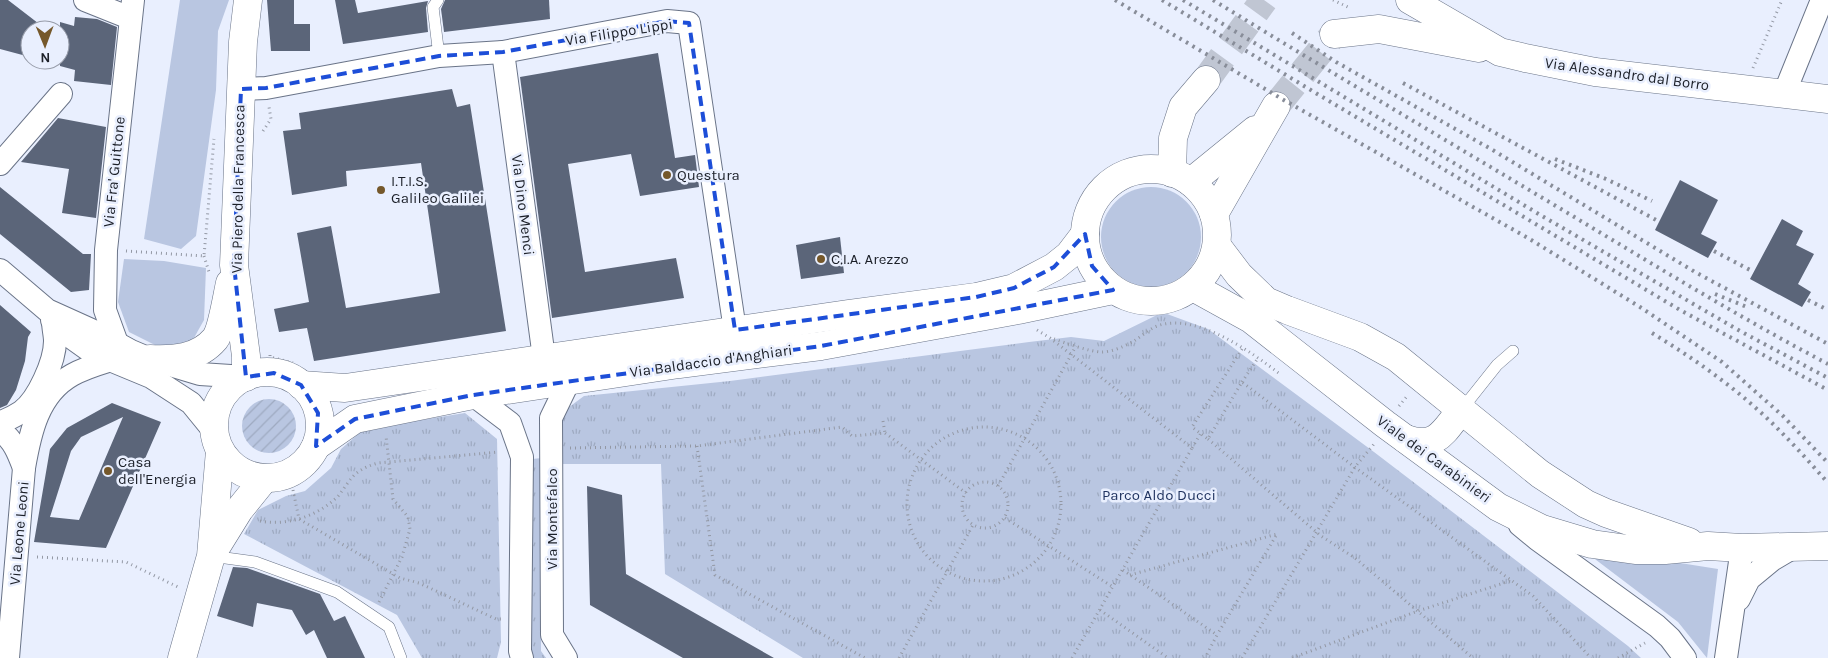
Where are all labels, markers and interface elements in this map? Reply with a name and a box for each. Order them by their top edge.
street label: Via Filippo Lippi [564,15,674,49]
north arrow [20,20,70,70]
text: N [40,49,50,66]
street label: Via Alessandro dal Borro [1544,54,1710,94]
street label: Via Piero della Francesca [228,104,248,274]
street label: Via Fra' Guittone [99,116,129,228]
street label: Via Dino Menci [508,153,538,257]
place label: Questura [677,166,740,184]
marker: Questura [661,169,673,181]
place label: I.T.I.S. Galileo Galilei [391,172,484,207]
marker: I.T.I.S. Galileo Galilei [375,184,387,196]
place label: C.I.A. Arezzo [831,250,909,268]
marker: C.I.A. Arezzo [815,253,827,265]
street label: Via Baldaccio d'Anghiari [628,341,794,381]
street label: Viale dei Carabinieri [1373,411,1495,507]
place label: Casa dell'Energia [118,453,197,488]
marker: Casa dell'Energia [102,465,114,477]
street label: Via Montefalco [543,468,561,570]
street label: Via Leone Leoni [5,480,33,586]
park label: Parco Aldo Ducci [1102,486,1216,504]

